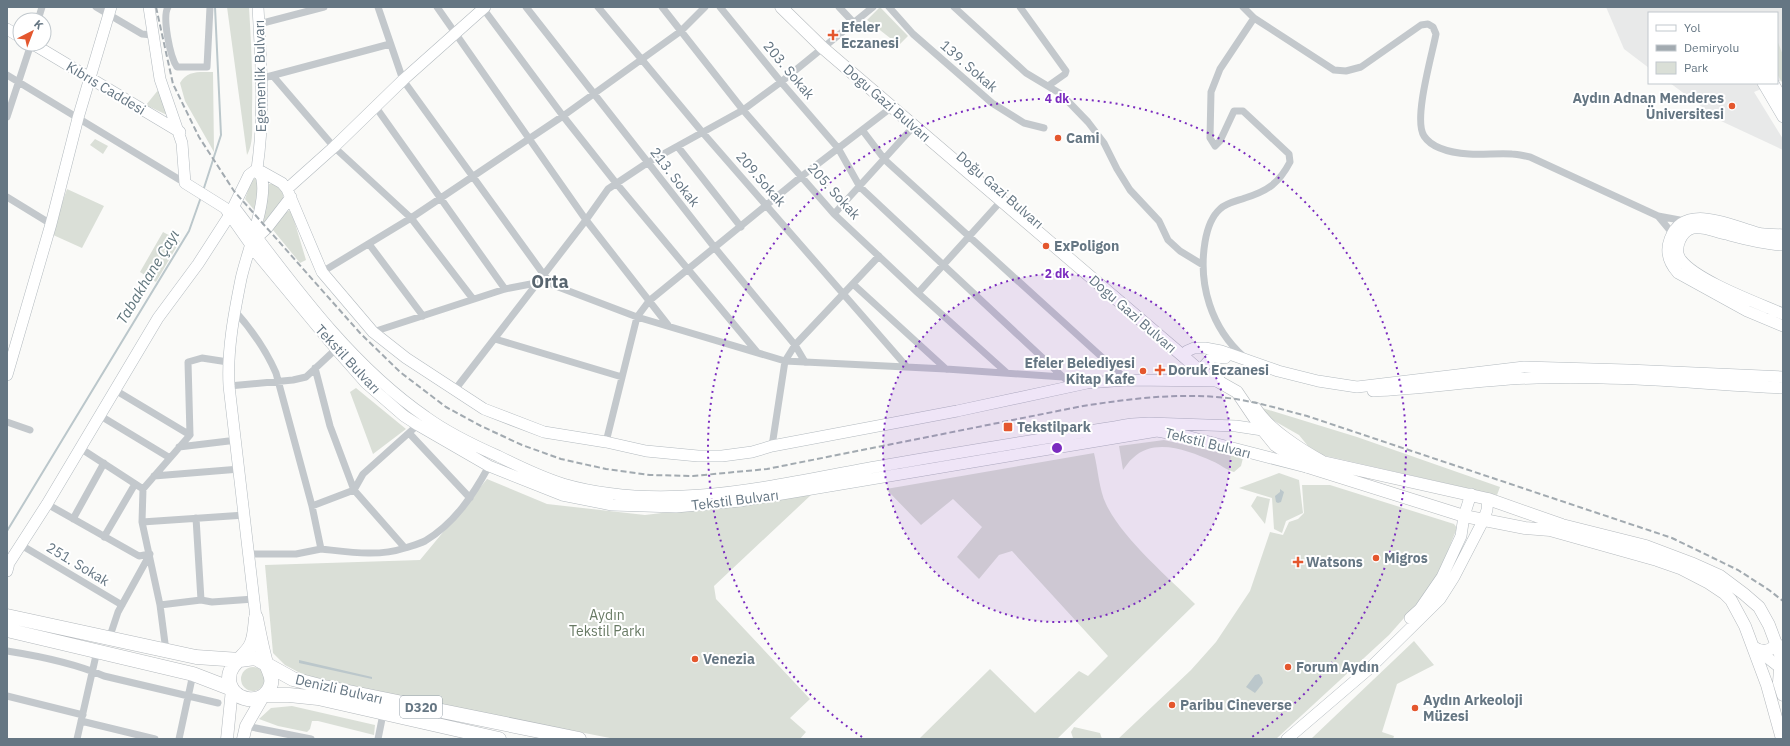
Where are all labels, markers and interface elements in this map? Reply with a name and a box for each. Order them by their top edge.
north arrow [12,12,52,52]
legend [1648,12,1778,84]
text: K [31,17,46,33]
place label: Efeler Eczanesi [841,18,899,52]
street label: Egemenlik Bulvarı [250,20,270,132]
text: Yol [1684,20,1701,35]
marker: Efeler Eczanesi [828,30,838,40]
street label: 139. Sokak [937,36,1002,96]
street label: 203. Sokak [759,37,819,103]
text: Demiryolu [1684,40,1739,55]
street label: Kıbrıs Caddesi [63,57,149,119]
street label: Dogu Gazi Bulvarı [840,60,934,146]
text: Park [1684,60,1709,75]
place label: Aydın Adnan Menderes Üniversitesi [1572,89,1724,123]
text: 4 dk [1045,91,1069,106]
marker: Aydın Adnan Menderes Üniversitesi [1727,101,1737,111]
place label: Cami [1066,129,1100,147]
marker: Cami [1053,133,1063,143]
street label: 213. Sokak [646,144,704,211]
street label: Doğu Gazi Bulvarı [953,147,1047,233]
street label: 209.Sokak [732,148,790,211]
street label: 205. Sokak [804,159,865,224]
water label: Tabakhane Çayı [112,226,183,327]
place label: ExPoligon [1054,237,1119,255]
marker: ExPoligon [1041,241,1051,251]
text: 2 dk [1045,266,1069,281]
district label: Orta [531,270,569,293]
street label: Dogu Gazi Bulvarı [1086,271,1180,357]
street label: Tekstil Bulvarı [311,321,385,397]
place label: Efeler Belediyesi Kitap Kafe [1024,354,1135,388]
place label: Doruk Eczanesi [1168,361,1269,379]
marker: Doruk Eczanesi [1155,365,1165,375]
marker: Efeler Belediyesi Kitap Kafe [1138,366,1148,376]
place label: Tekstilpark [1017,418,1092,436]
marker: Tekstilpark [1002,421,1014,433]
street label: Tekstil Bulvarı [1163,424,1253,462]
centre of rings [1050,441,1064,455]
street label: Tekstil Bulvarı [690,486,780,514]
street label: 251. Sokak [43,538,113,590]
place label: Migros [1384,549,1428,567]
place label: Watsons [1306,553,1363,571]
marker: Migros [1371,553,1381,563]
marker: Watsons [1293,557,1303,567]
park label: Aydın Tekstil Parkı [569,606,645,640]
place label: Venezia [703,650,755,668]
marker: Venezia [690,654,700,664]
place label: Forum Aydın [1296,658,1379,676]
marker: Forum Aydın [1283,662,1293,672]
street label: Denizli Bulvarı [293,670,385,708]
place label: Aydın Arkeoloji Müzesi [1423,691,1523,725]
road number: D320 [400,696,442,718]
place label: Paribu Cineverse [1180,696,1292,714]
marker: Paribu Cineverse [1167,700,1177,710]
marker: Aydın Arkeoloji Müzesi [1410,703,1420,713]

